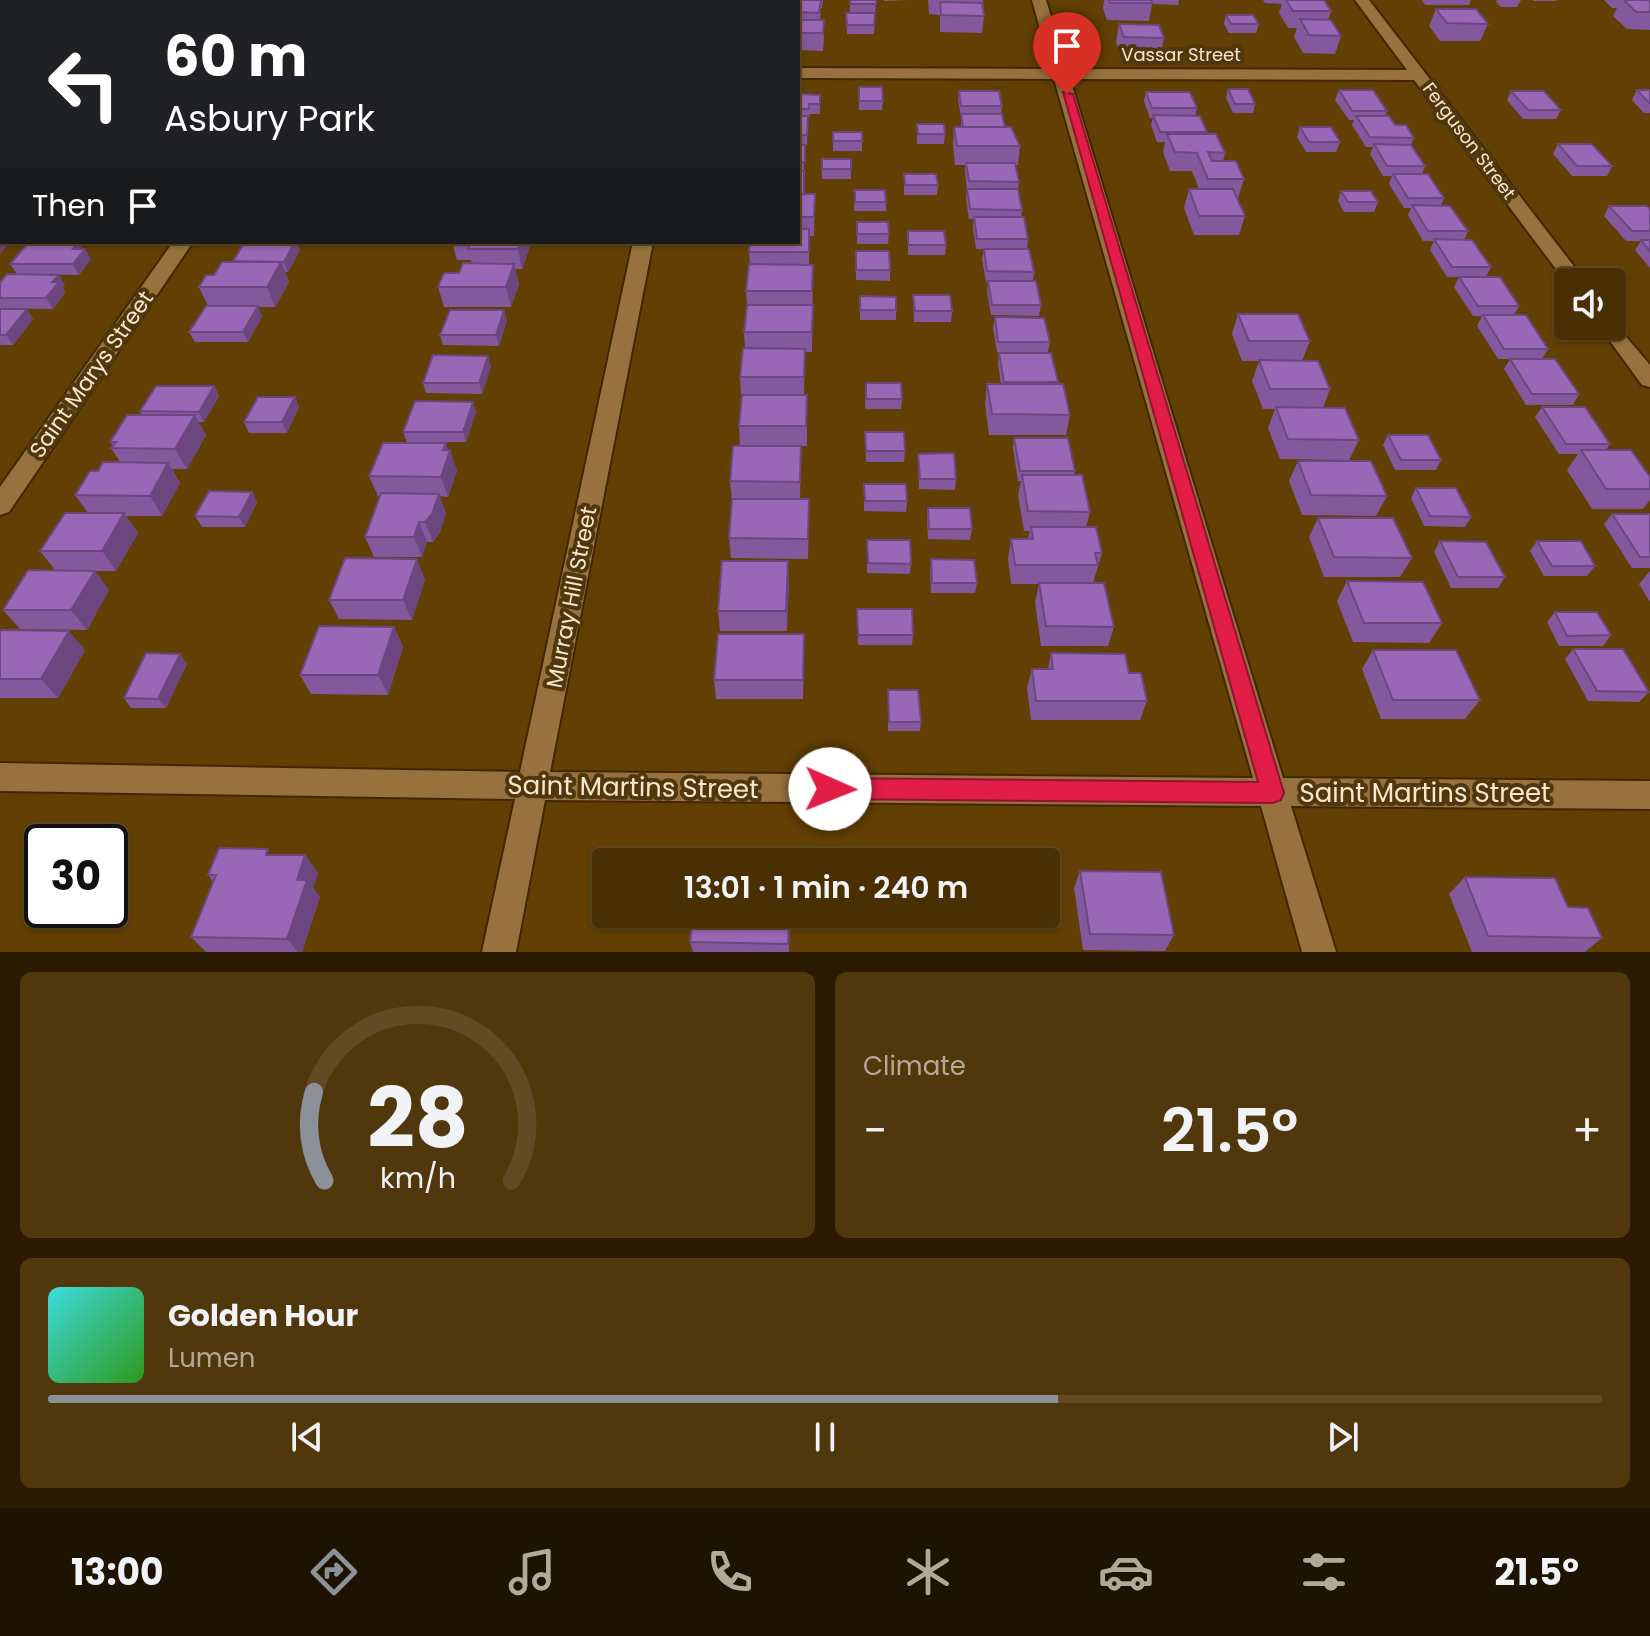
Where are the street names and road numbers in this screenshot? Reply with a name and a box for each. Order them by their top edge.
street label: Vassar Street [1121,42,1241,67]
street label: Ferguson Street [1417,77,1522,204]
street label: Saint Marys Street [22,285,161,464]
street label: Murray Hill Street [539,504,604,691]
street label: Saint Martins Street [507,767,759,807]
street label: Saint Martins Street [1299,775,1551,811]

